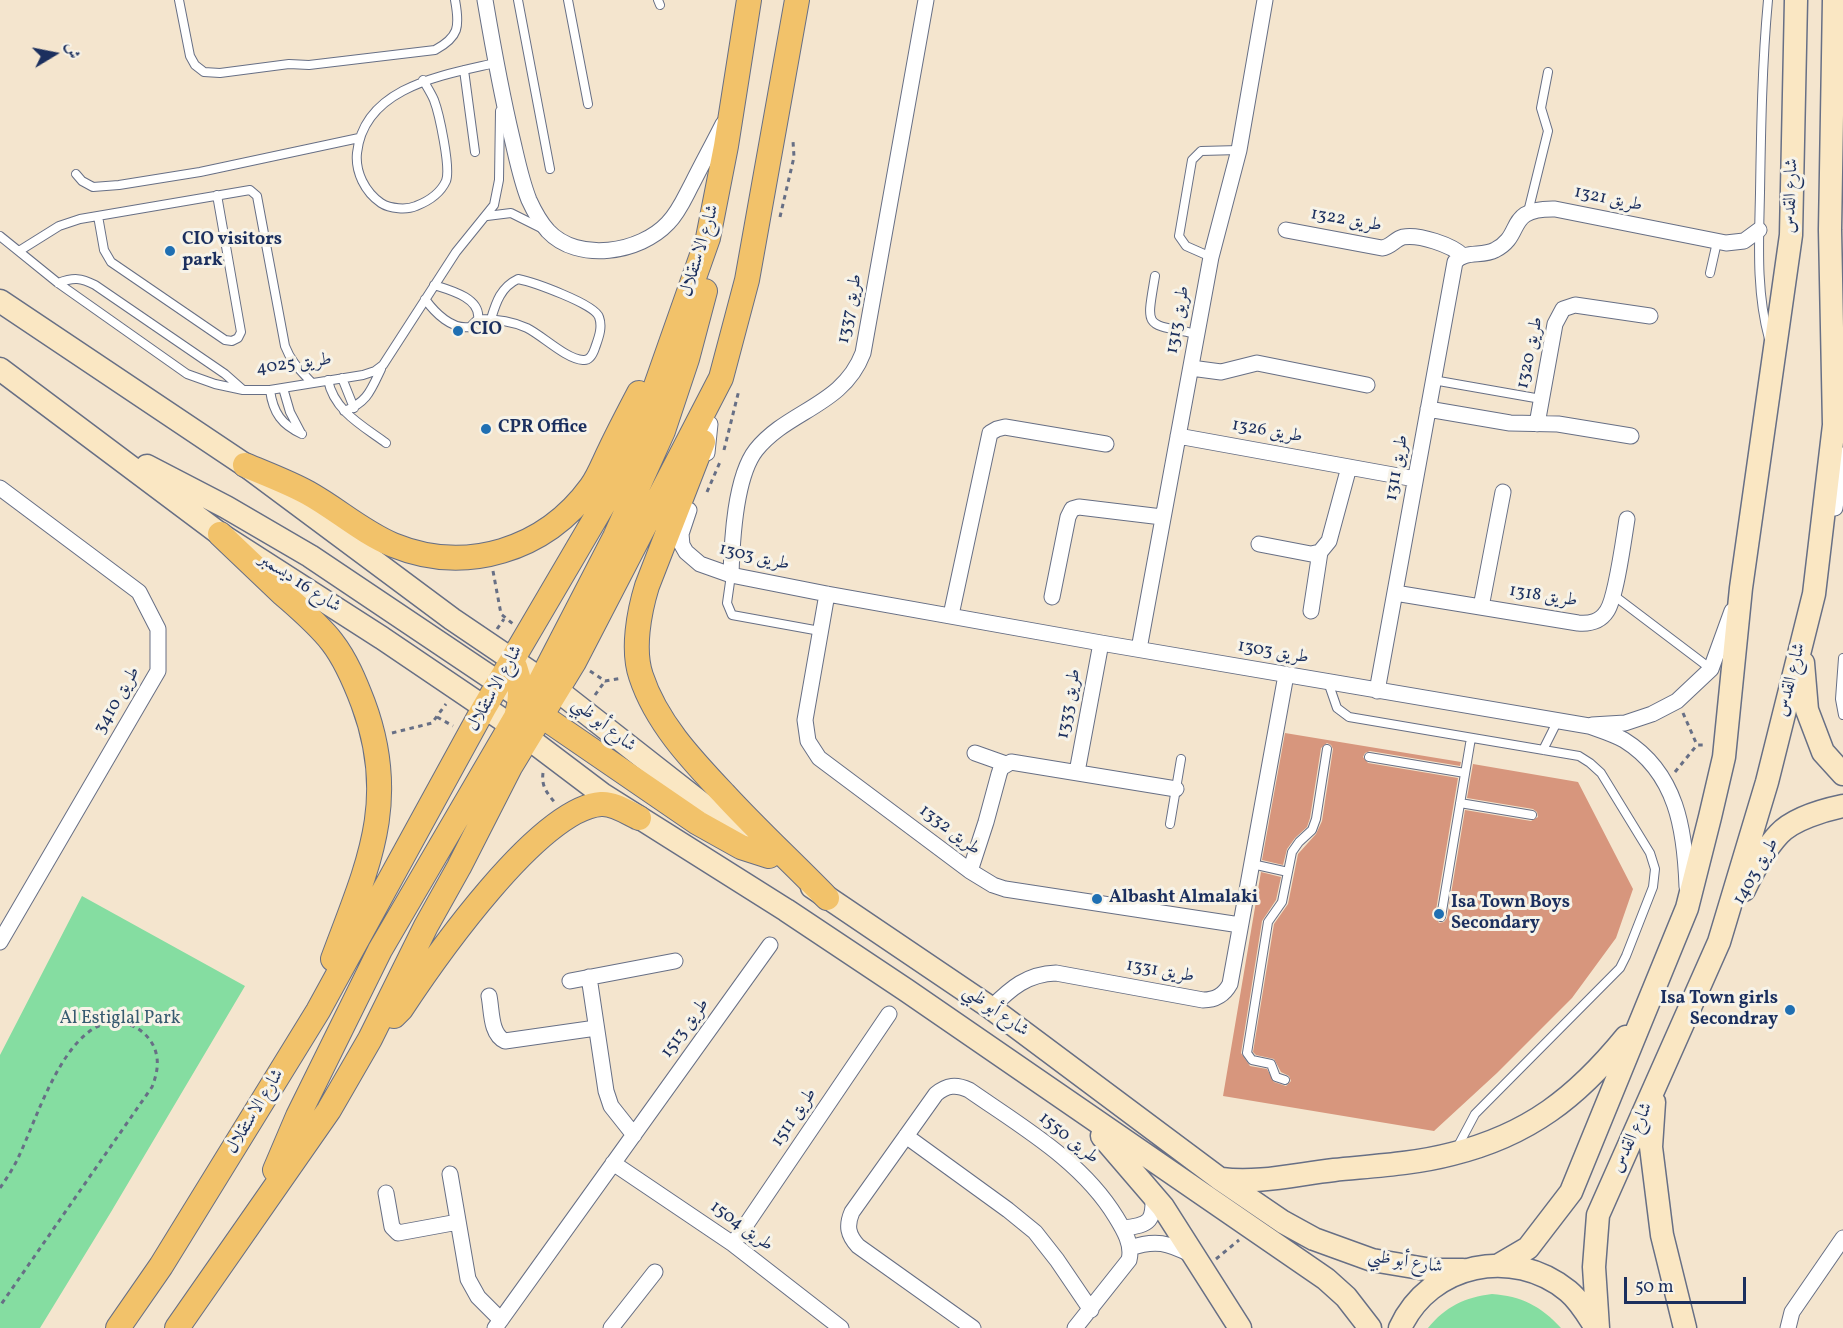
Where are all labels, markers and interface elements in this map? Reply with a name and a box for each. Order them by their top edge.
north arrow [24,24,84,84]
text: ش [60,41,84,61]
street label: شارع القدس [1780,158,1804,234]
street label: طريق 1321 [1572,182,1644,218]
street label: شارع الاستقلال [677,202,725,300]
street label: طريق 1322 [1309,204,1383,238]
place label: CIO visitors park [182,230,282,272]
marker: CIO visitors park [163,244,177,258]
street label: طريق 1337 [834,272,868,346]
street label: طريق 1313 [1162,284,1196,356]
street label: طريق 1320 [1513,315,1549,391]
place label: CIO [470,320,502,342]
marker: CIO [451,324,465,338]
street label: طريق 4025 [255,350,333,380]
street label: طريق 1326 [1230,415,1304,449]
place label: CPR Office [498,418,587,440]
marker: CPR Office [479,422,493,436]
street label: طريق 1311 [1382,433,1414,503]
street label: طريق 1303 [717,539,791,577]
street label: شارع 16 ديسمبر [254,549,344,619]
street label: طريق 1318 [1507,581,1579,613]
street label: طريق 1303 [1236,636,1310,670]
street label: شارع القدس [1772,641,1812,719]
street label: شارع الاستقلال [464,642,528,736]
street label: طريق 3410 [90,663,146,739]
street label: طريق 1333 [1053,667,1087,741]
street label: شارع أبو ظبي [567,694,639,758]
street label: طريق 1332 [914,801,984,861]
street label: طريق 1403 [1729,835,1785,909]
place label: Albasht Almalaki [1109,888,1258,910]
marker: Albasht Almalaki [1090,892,1104,906]
place label: Isa Town Boys Secondary [1451,893,1570,936]
marker: Isa Town Boys Secondary [1432,907,1446,921]
street label: طريق 1331 [1124,955,1196,989]
street label: شارع أبو ظبي [958,981,1032,1043]
place label: Isa Town girls Secondray [1660,989,1778,1032]
street label: طريق 1513 [657,995,715,1063]
marker: Isa Town girls Secondray [1783,1003,1797,1017]
park label: Al Estiglal Park [59,1009,181,1031]
street label: شارع الاستقلال [222,1066,290,1158]
street label: طريق 1511 [768,1085,822,1151]
street label: شارع القدس [1607,1099,1659,1177]
street label: طريق 1550 [1034,1108,1102,1170]
street label: طريق 1504 [705,1197,777,1257]
street label: شارع أبو ظبي [1366,1246,1444,1280]
scale bar [1627,1265,1748,1303]
text: 50 m [1635,1275,1674,1300]

